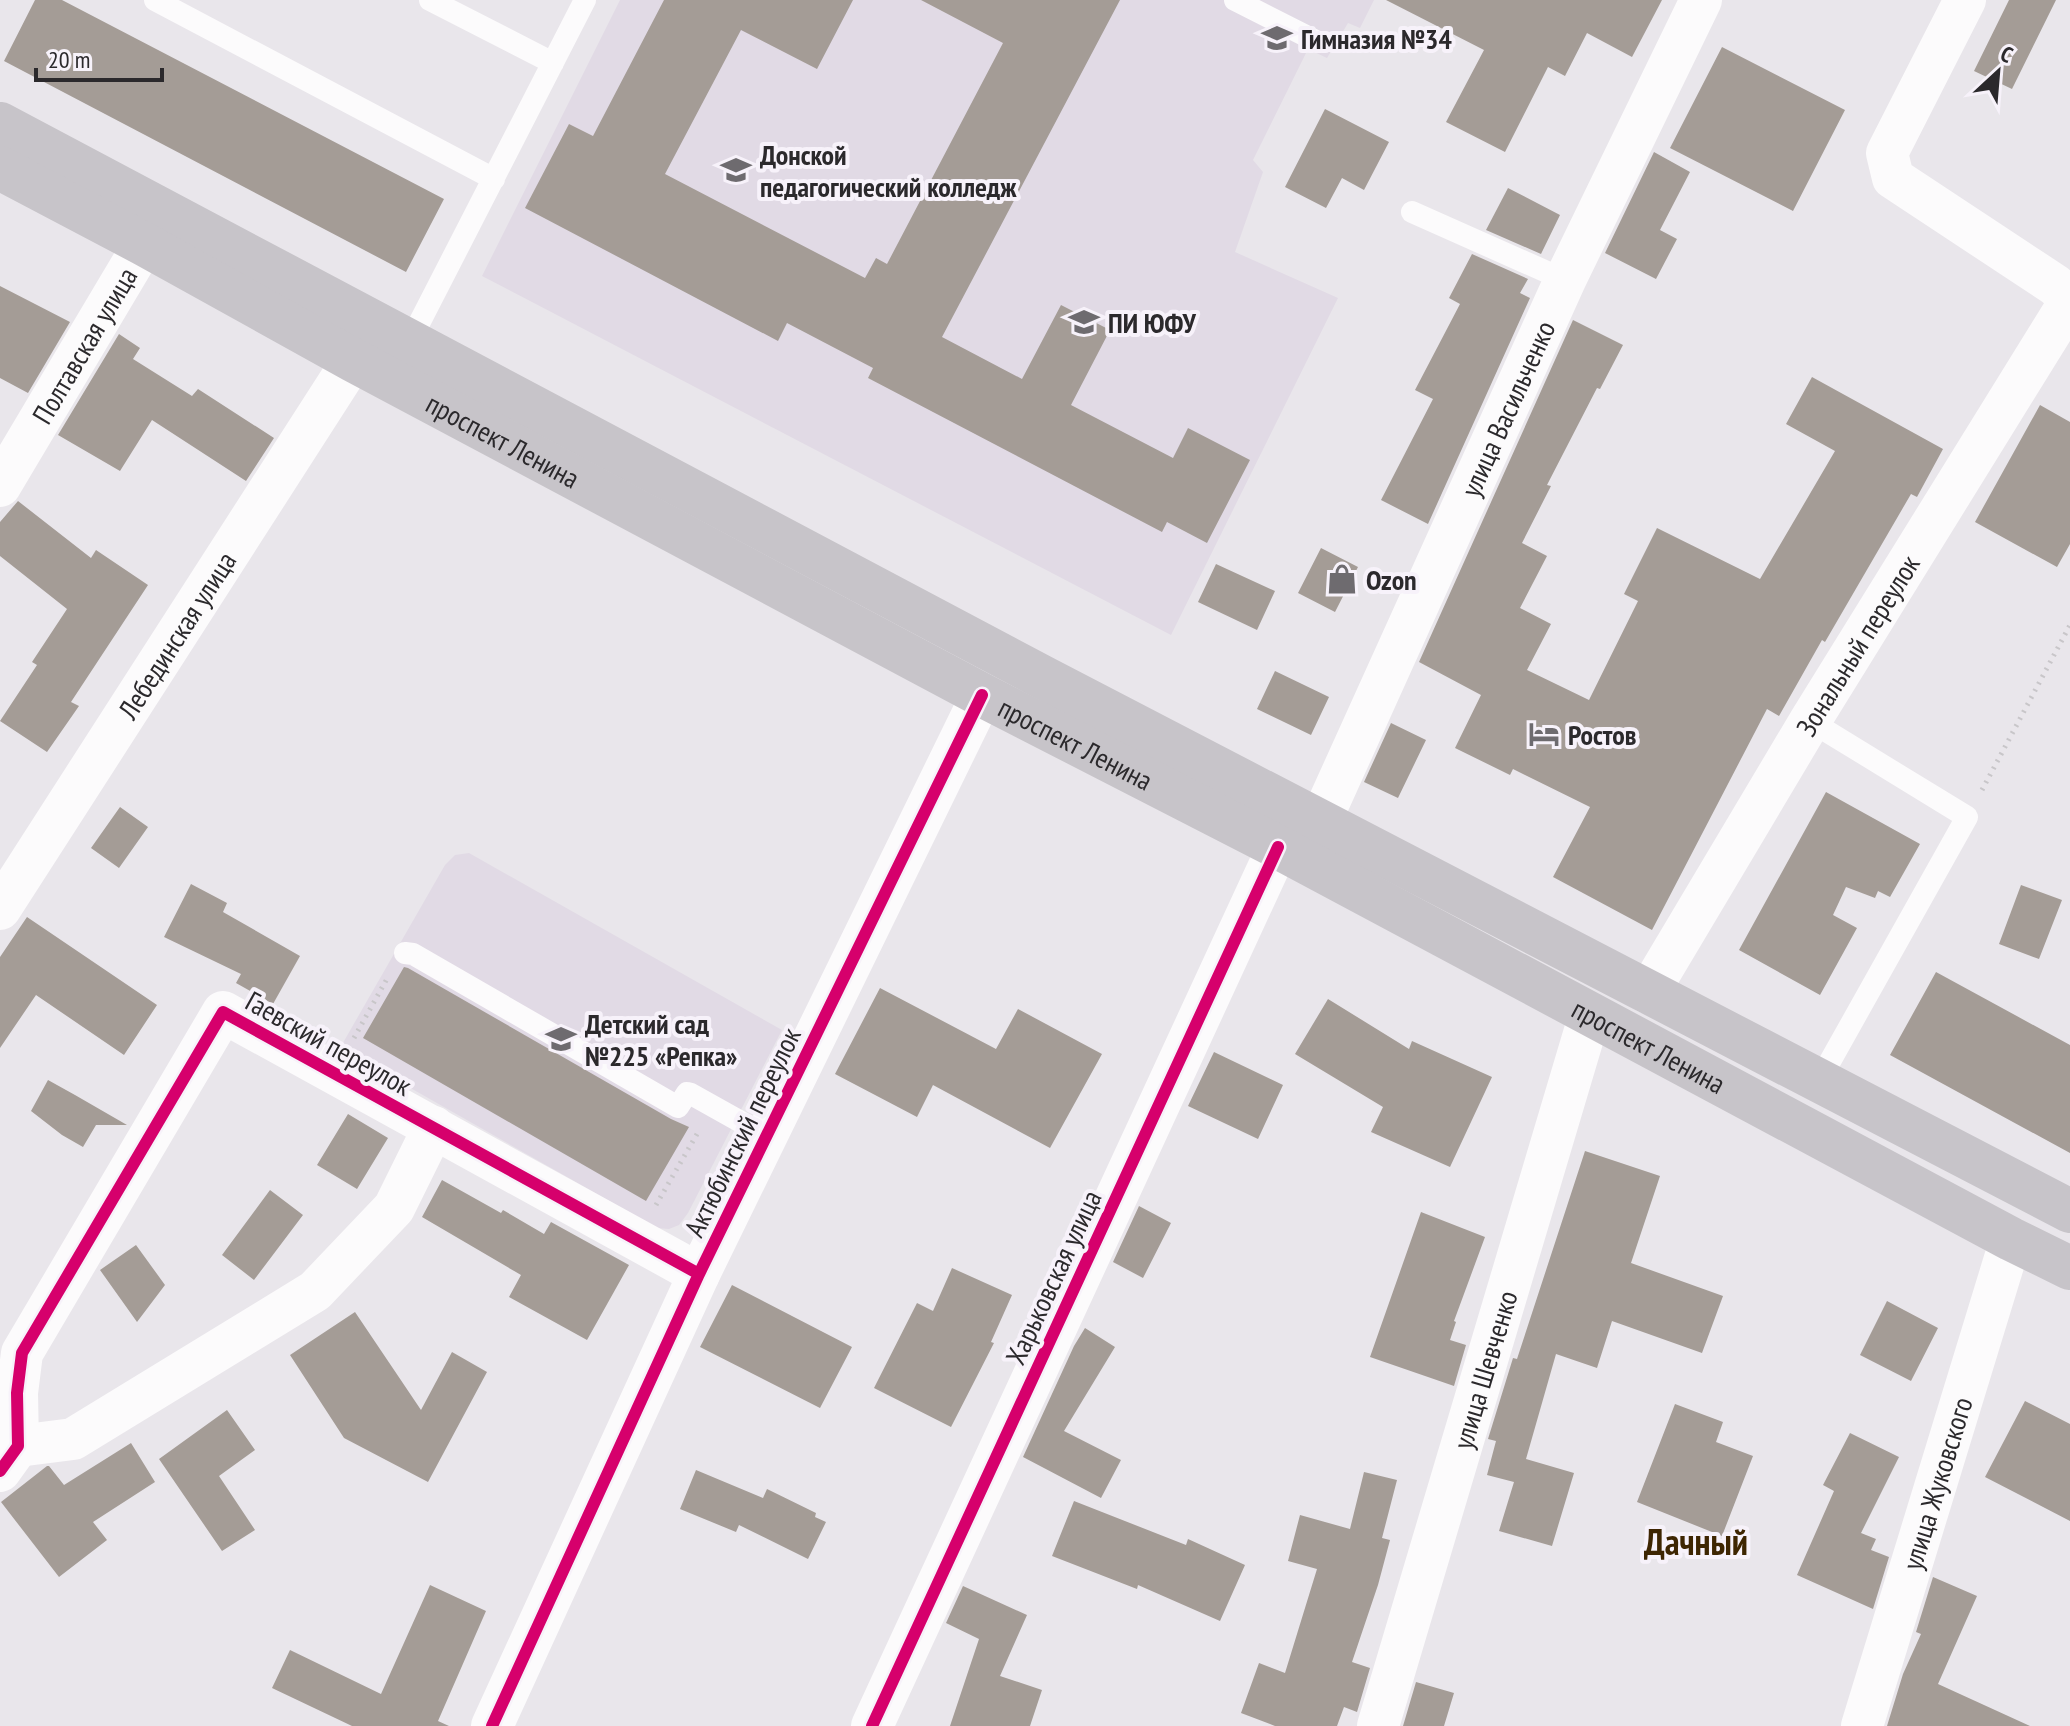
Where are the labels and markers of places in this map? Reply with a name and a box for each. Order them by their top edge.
place label: Гимназия №34 [1301,20,1452,57]
school or university icon: Гимназия №34 [1260,21,1294,55]
place label: Донской педагогический колледж [760,136,1017,205]
school or university icon: Донской педагогический колледж [719,153,753,187]
place label: ПИ ЮФУ [1108,304,1196,341]
school or university icon: ПИ ЮФУ [1067,305,1101,339]
place label: Ozon [1366,561,1417,598]
shop icon: Ozon [1325,562,1359,596]
place label: Ростов [1568,716,1636,753]
hotel icon: Ростов [1527,717,1561,751]
place label: Детский сад №225 «Репка» [585,1005,737,1074]
school or university icon: Детский сад №225 «Репка» [544,1022,578,1056]

